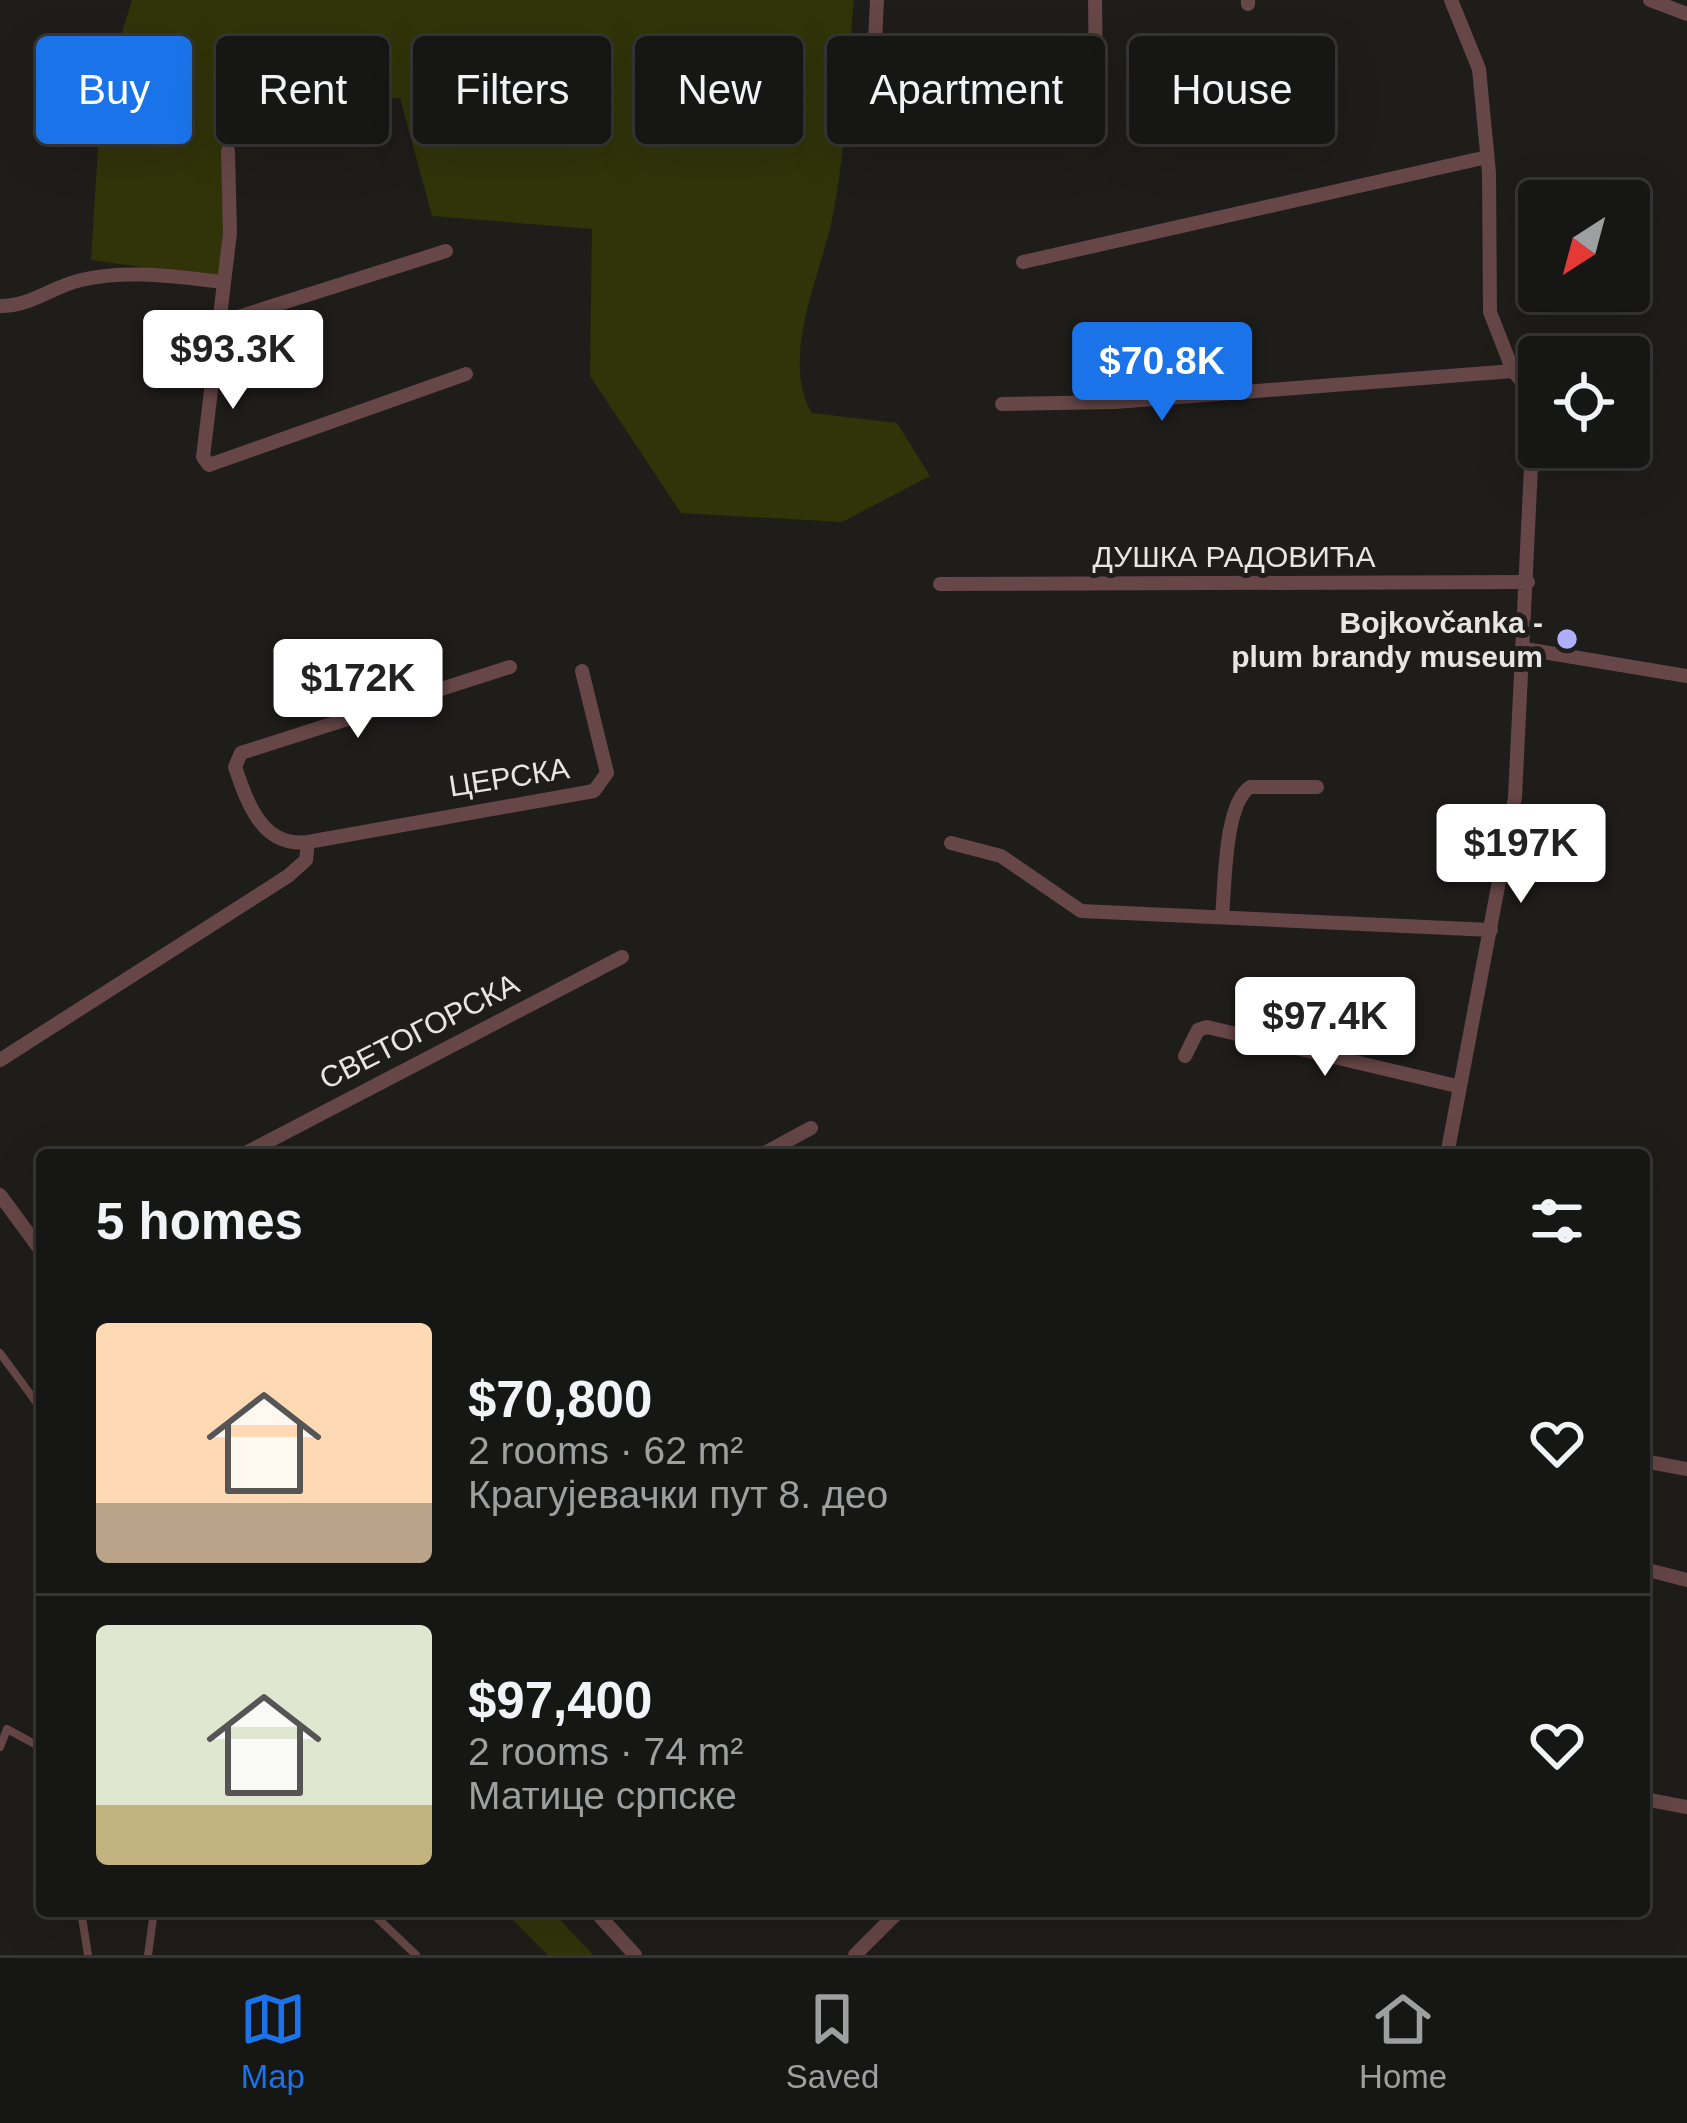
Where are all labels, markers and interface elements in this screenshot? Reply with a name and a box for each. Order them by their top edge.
chip: Buy [36,36,192,144]
chip: Rent [216,36,389,144]
chip: Filters [413,36,611,144]
chip: New [635,36,803,144]
chip: Apartment [827,36,1105,144]
chip: House [1129,36,1335,144]
north arrow [1518,180,1650,312]
map controls [1518,180,1650,468]
pin: $93.3K [135,310,331,412]
pin: $70.8K [1064,322,1260,424]
text: $93.3K [170,327,296,370]
button: locate [1518,336,1650,468]
text: $70.8K [1099,339,1225,382]
street label: ДУШКА РАДОВИЋА [1093,540,1375,573]
place label: Bojkovčanka - plum brandy museum [1231,606,1543,673]
marker: Bojkovčanka - plum brandy museum [1554,626,1580,652]
pin: $172K [274,639,442,741]
text: $172K [301,656,415,699]
street label: ЦЕРСКА [447,751,571,803]
pin: $197K [1437,804,1605,906]
text: $197K [1464,821,1578,864]
street label: СВЕТОГОРСКА [314,967,524,1095]
pin: $97.4K [1227,977,1423,1079]
text: $97.4K [1262,994,1388,1037]
icon: filters [1524,1188,1590,1254]
text: 5 homes [96,1193,303,1250]
icon: home [192,1371,336,1515]
text: $70,800 [468,1371,652,1428]
icon: heart [1524,1410,1590,1476]
text: 2 rooms · 62 m² [468,1429,743,1472]
text: Крагујевачки пут 8. део [468,1473,888,1516]
text: $97,400 [468,1672,652,1729]
icon: home [192,1673,336,1817]
icon: heart [1524,1712,1590,1778]
text: 2 rooms · 74 m² [468,1730,743,1773]
text: Матице српске [468,1774,737,1817]
tab: Map [240,1986,306,2096]
tab: Saved [786,1986,879,2096]
tab: Home [1359,1986,1447,2096]

